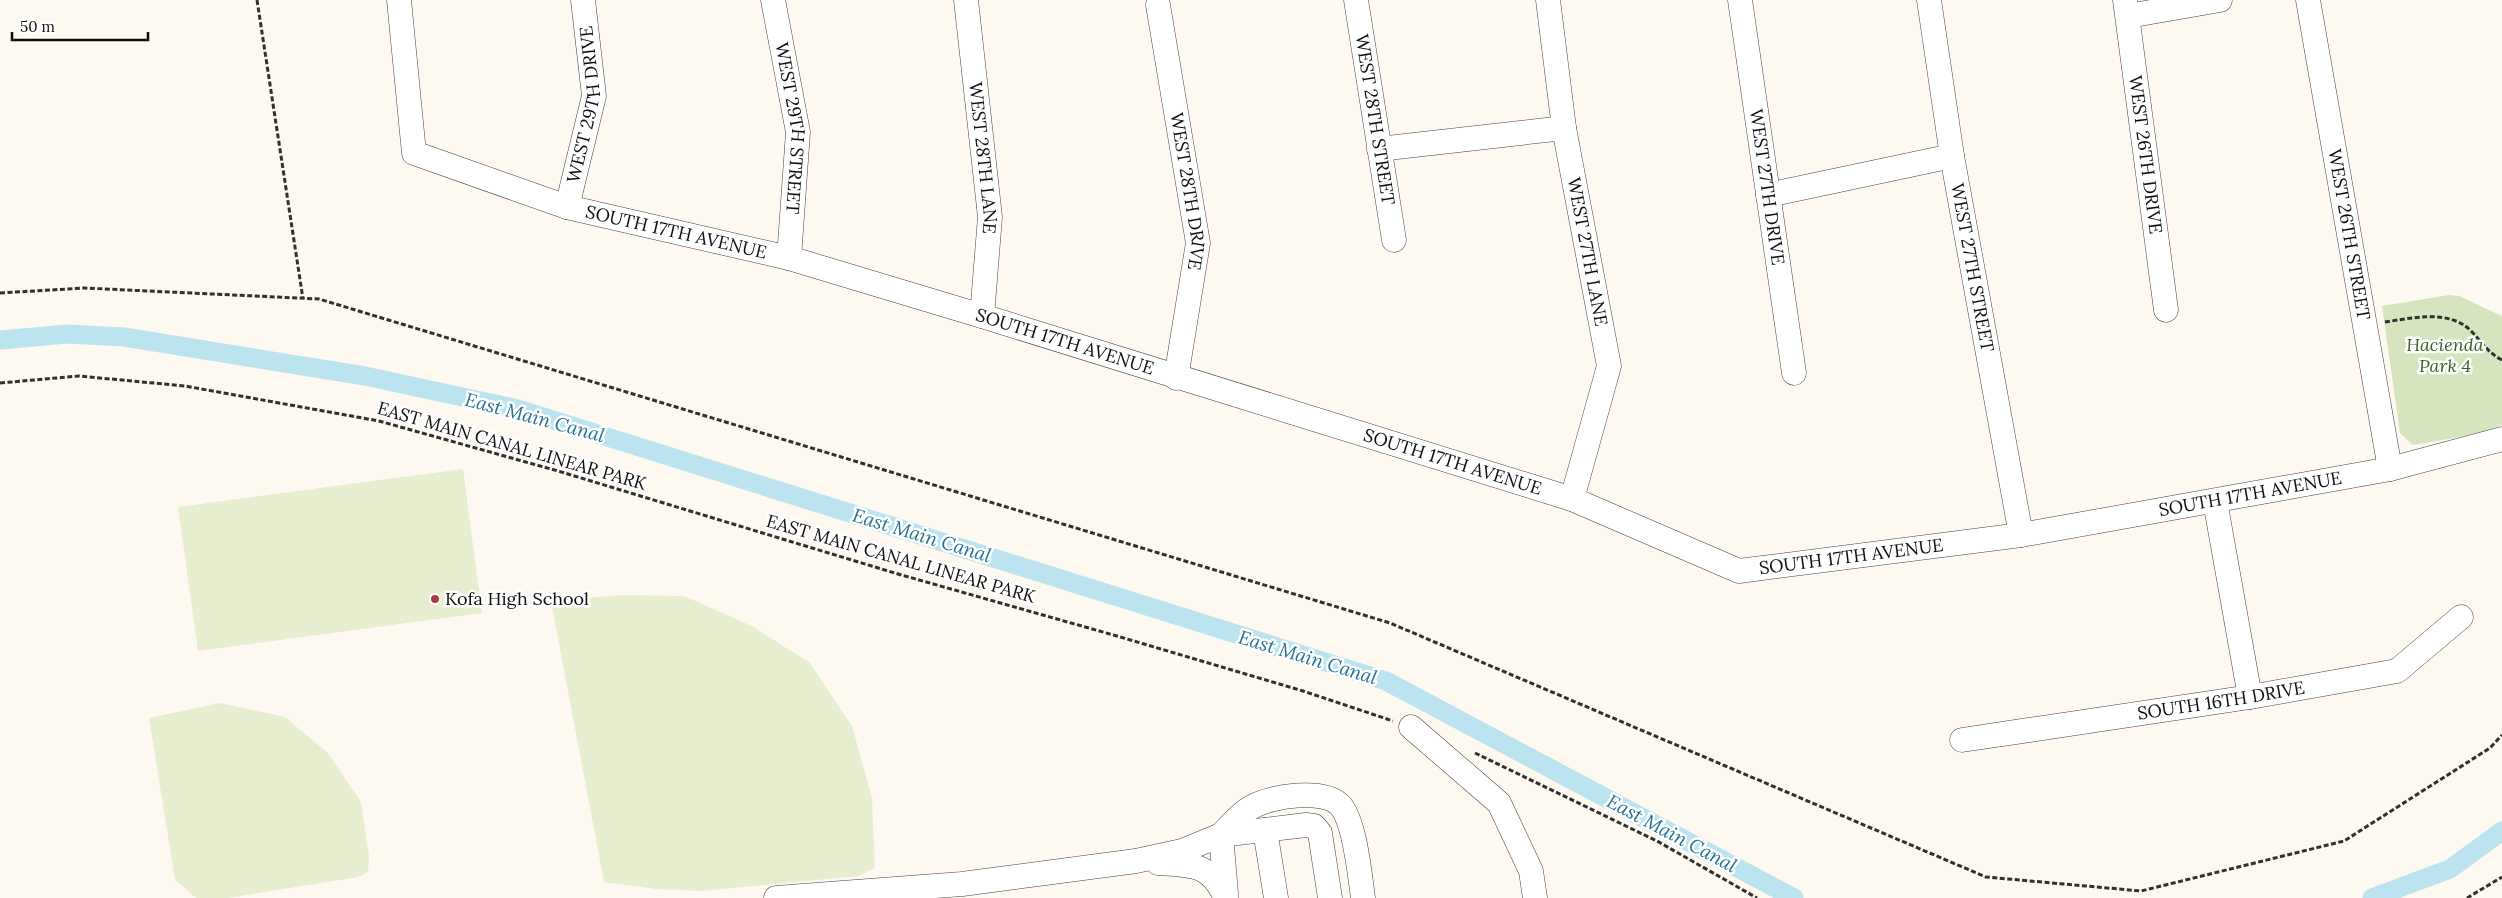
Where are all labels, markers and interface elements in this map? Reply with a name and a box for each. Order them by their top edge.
scale bar [12,10,149,42]
text: 50 m [20,17,55,36]
street label: WEST 29TH DRIVE [561,25,605,185]
street label: WEST 28TH STREET [1351,32,1400,207]
street label: WEST 29TH STREET [770,41,810,215]
street label: WEST 26TH DRIVE [2124,74,2168,235]
street label: WEST 28TH LANE [964,81,1003,235]
street label: WEST 27TH DRIVE [1745,107,1790,267]
street label: WEST 28TH DRIVE [1165,111,1210,272]
street label: WEST 26TH STREET [2323,147,2376,322]
street label: WEST 27TH LANE [1563,175,1613,328]
street label: WEST 27TH STREET [1946,181,1999,354]
street label: SOUTH 17TH AVENUE [583,200,769,264]
street label: SOUTH 17TH AVENUE [973,303,1157,380]
park label: Hacienda Park 4 [2406,333,2484,377]
water label: East Main Canal [463,387,608,447]
street label: EAST MAIN CANAL LINEAR PARK [375,396,650,495]
street label: SOUTH 17TH AVENUE [1361,423,1545,500]
street label: SOUTH 17TH AVENUE [2157,466,2343,521]
water label: East Main Canal [850,503,995,568]
street label: EAST MAIN CANAL LINEAR PARK [764,509,1039,608]
street label: SOUTH 17TH AVENUE [1758,533,1945,579]
place label: Kofa High School [445,587,589,610]
marker: Kofa High School [429,593,441,605]
water label: East Main Canal [1236,625,1381,690]
street label: SOUTH 16TH DRIVE [2136,676,2306,725]
water label: East Main Canal [1603,789,1742,878]

